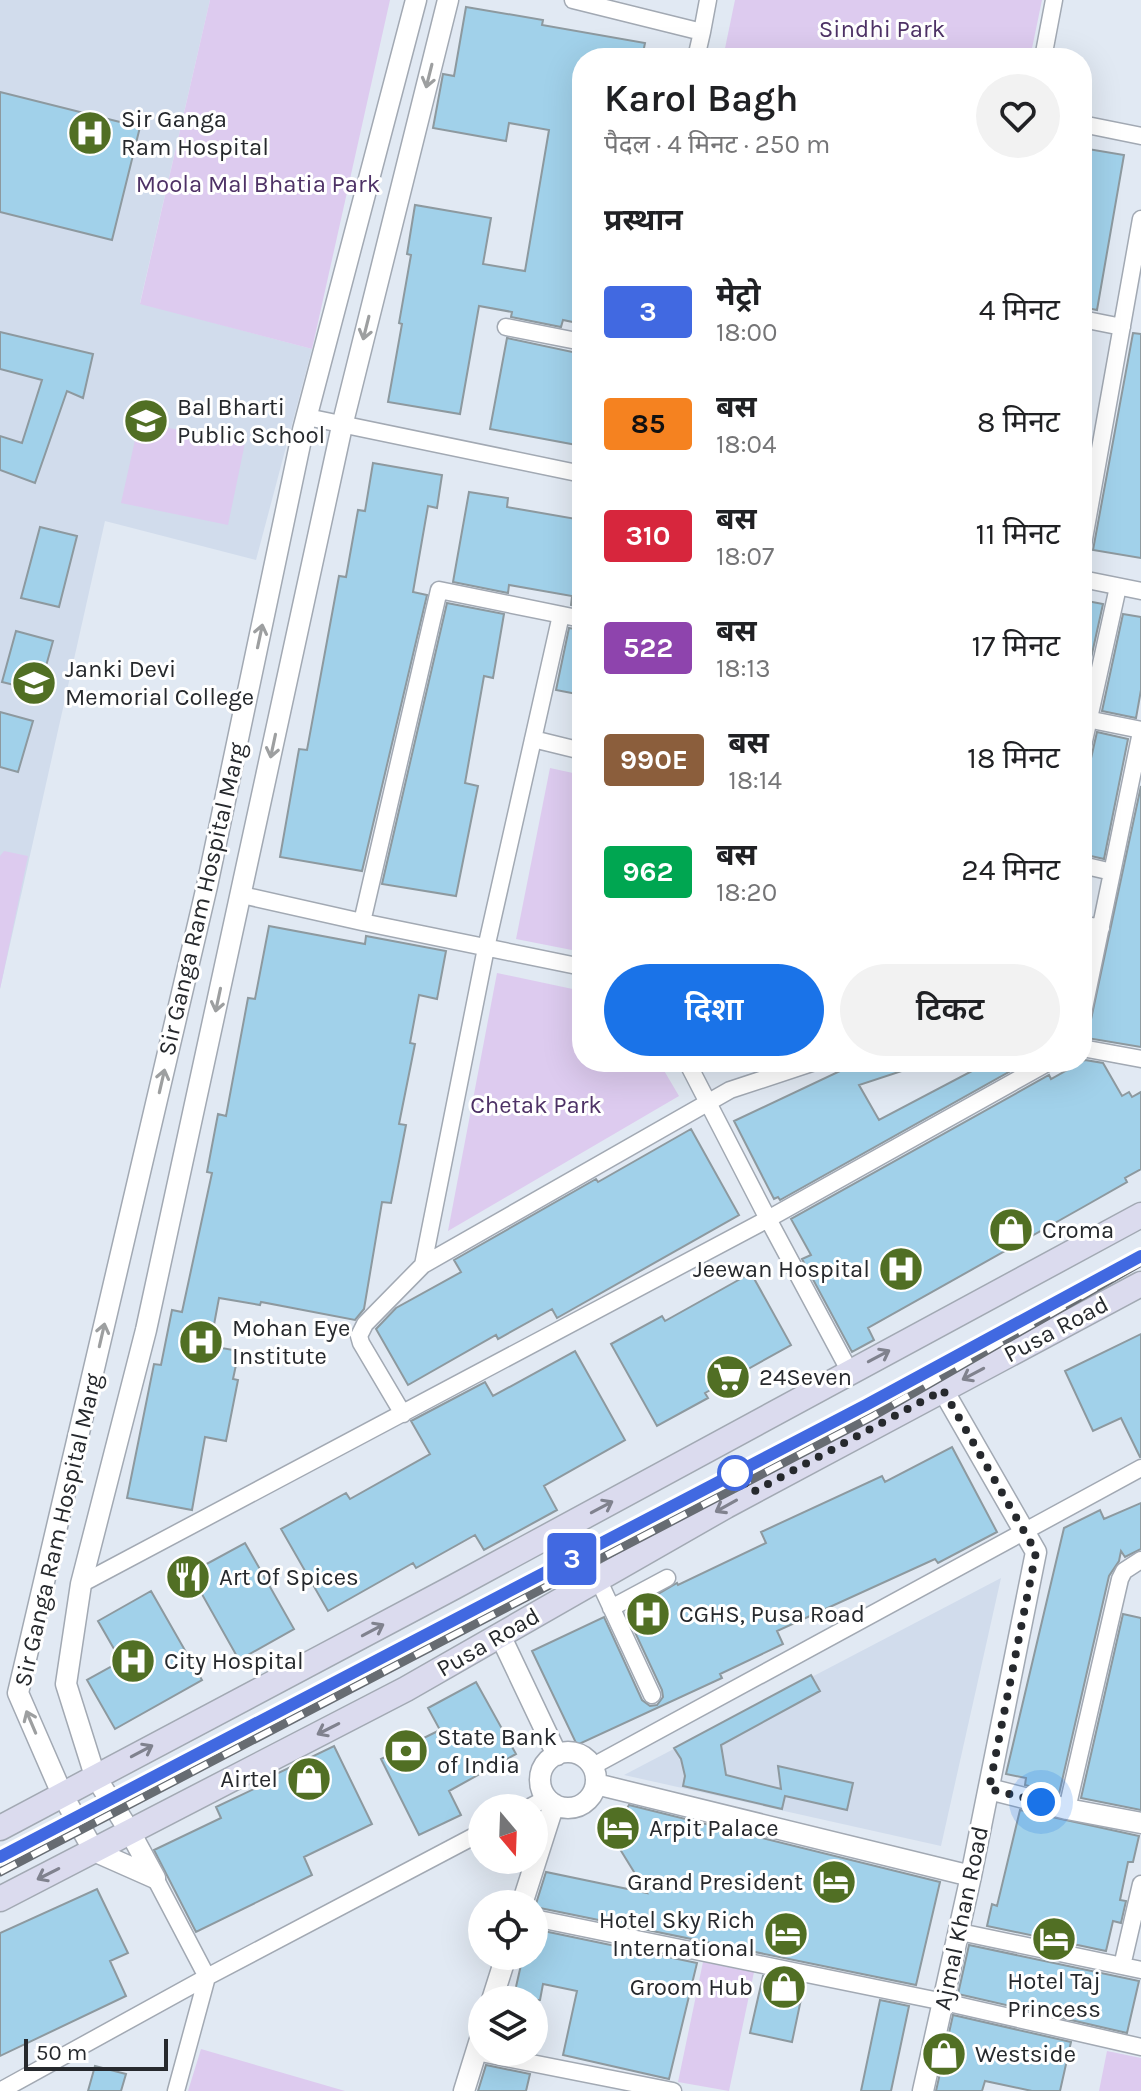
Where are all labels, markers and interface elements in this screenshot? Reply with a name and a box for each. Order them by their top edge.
park label: Sindhi Park [819,15,945,43]
one-way arrow [420,62,435,88]
button: heart [976,74,1060,158]
text: Karol Bagh [604,76,799,121]
place label: Sir Ganga Ram Hospital [121,105,269,161]
hospital icon: Sir Ganga Ram Hospital [66,109,114,157]
text: पैदल · 4 मिनट · 250 m [604,129,830,160]
park label: Moola Mal Bhatia Park [136,170,380,198]
text: प्रस्थान [604,202,683,238]
text: मेट्रो [716,277,761,313]
text: 4 मिनट [979,292,1060,328]
text: 3 [639,295,657,328]
one-way arrow [358,315,373,340]
text: 18:00 [716,317,777,348]
text: बस [716,389,757,425]
place label: Bal Bharti Public School [177,393,325,449]
school or university icon: Bal Bharti Public School [122,397,170,445]
text: 8 मिनट [977,404,1060,440]
text: 85 [631,407,665,440]
text: 18:04 [716,429,777,460]
text: बस [716,501,757,537]
text: 11 मिनट [976,516,1060,552]
text: 310 [625,519,671,552]
text: 18:07 [716,541,774,572]
text: बस [716,613,757,649]
one-way arrow [253,624,268,649]
text: 17 मिनट [971,628,1060,664]
text: 522 [623,631,673,664]
text: 18:13 [716,653,771,684]
place label: Janki Devi Memorial College [65,655,254,711]
school or university icon: Janki Devi Memorial College [10,659,58,707]
text: बस [728,725,769,761]
one-way arrow [265,733,280,758]
street label: Sir Ganga Ram Hospital Marg [152,739,252,1058]
text: 18 मिनट [967,740,1060,776]
text: 990E [620,743,688,776]
text: 18:14 [728,765,782,796]
text: बस [716,837,757,873]
text: 24 मिनट [961,852,1060,888]
text: 962 [622,855,674,888]
text: 18:20 [716,877,777,908]
button: दिशा [604,964,824,1056]
button: टिकट [840,964,1060,1056]
one-way arrow [210,987,225,1012]
one-way arrow [155,1069,170,1095]
park label: Chetak Park [470,1091,602,1119]
shop icon: Croma [987,1206,1035,1254]
place label: Croma [1042,1216,1114,1244]
hospital icon: Jeewan Hospital [877,1245,925,1293]
place label: Jeewan Hospital [693,1255,870,1283]
street label: Pusa Road [999,1290,1113,1368]
place label: Mohan Eye Institute [232,1314,350,1370]
hospital icon: Mohan Eye Institute [177,1318,225,1366]
one-way arrow [96,1322,111,1348]
one-way arrow [867,1348,891,1364]
supermarket icon: 24Seven [704,1353,752,1401]
place label: 24Seven [759,1363,852,1391]
one-way arrow [962,1366,986,1382]
street label: Sir Ganga Ram Hospital Marg [8,1370,108,1689]
unlabelled marker [718,1456,752,1490]
one-way arrow [589,1498,613,1514]
one-way arrow [715,1499,739,1515]
line badge: 3 [546,1533,598,1585]
text: 3 [563,1542,581,1575]
restaurant icon: Art Of Spices [164,1553,212,1601]
place label: Art Of Spices [219,1563,359,1591]
hospital icon: CGHS, Pusa Road [624,1590,672,1638]
place label: CGHS, Pusa Road [679,1600,865,1628]
street label: Pusa Road [431,1601,545,1683]
one-way arrow [360,1621,384,1637]
hospital icon: City Hospital [109,1637,157,1685]
place label: City Hospital [164,1647,304,1675]
one-way arrow [23,1710,38,1734]
one-way arrow [317,1722,341,1738]
place label: State Bank of India [437,1723,557,1779]
bank icon: State Bank of India [382,1727,430,1775]
one-way arrow [130,1742,154,1758]
shop icon: Airtel [285,1755,333,1803]
place label: Airtel [220,1765,278,1793]
your location [1021,1782,1061,1822]
north arrow [468,1794,548,1874]
map controls [468,1794,548,2066]
hotel icon: Arpit Palace [594,1804,642,1852]
place label: Arpit Palace [649,1814,779,1842]
street label: Ajmal Khan Road [928,1824,994,2012]
hotel icon: Grand President [810,1858,858,1906]
one-way arrow [36,1867,60,1883]
place label: Grand President [627,1868,803,1896]
button: locate [468,1890,548,1970]
place label: Hotel Sky Rich International [599,1906,755,1962]
hotel icon: Hotel Sky Rich International [762,1910,810,1958]
hotel icon: Hotel Taj Princess [1030,1915,1078,1963]
shop icon: Groom Hub [760,1963,808,2011]
place label: Hotel Taj Princess [1007,1967,1101,2023]
place label: Groom Hub [630,1973,753,2001]
button: layers [468,1986,548,2066]
shop icon: Westside [920,2030,968,2078]
scale bar [24,2035,168,2071]
text: 50 m [36,2040,87,2066]
place label: Westside [975,2040,1076,2068]

